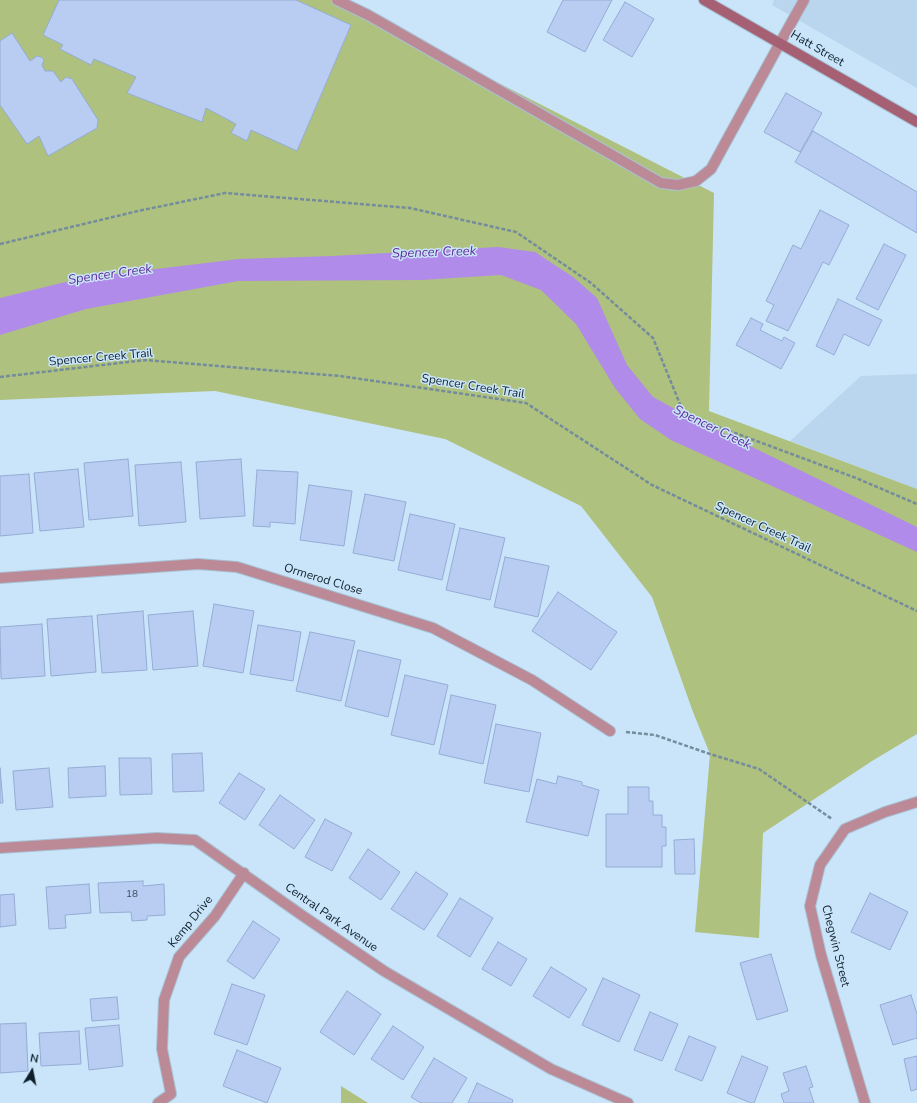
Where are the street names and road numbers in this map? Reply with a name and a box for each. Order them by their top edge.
street label: Hatt Street [788,28,846,70]
street label: Spencer Creek Trail [48,346,154,370]
street label: Spencer Creek Trail [420,372,526,402]
street label: Spencer Creek Trail [713,499,813,557]
street label: Ormerod Close [282,561,364,599]
street label: Central Park Avenue [282,881,380,955]
street label: Kemp Drive [166,893,216,951]
street label: Chegwin Street [818,904,852,988]

